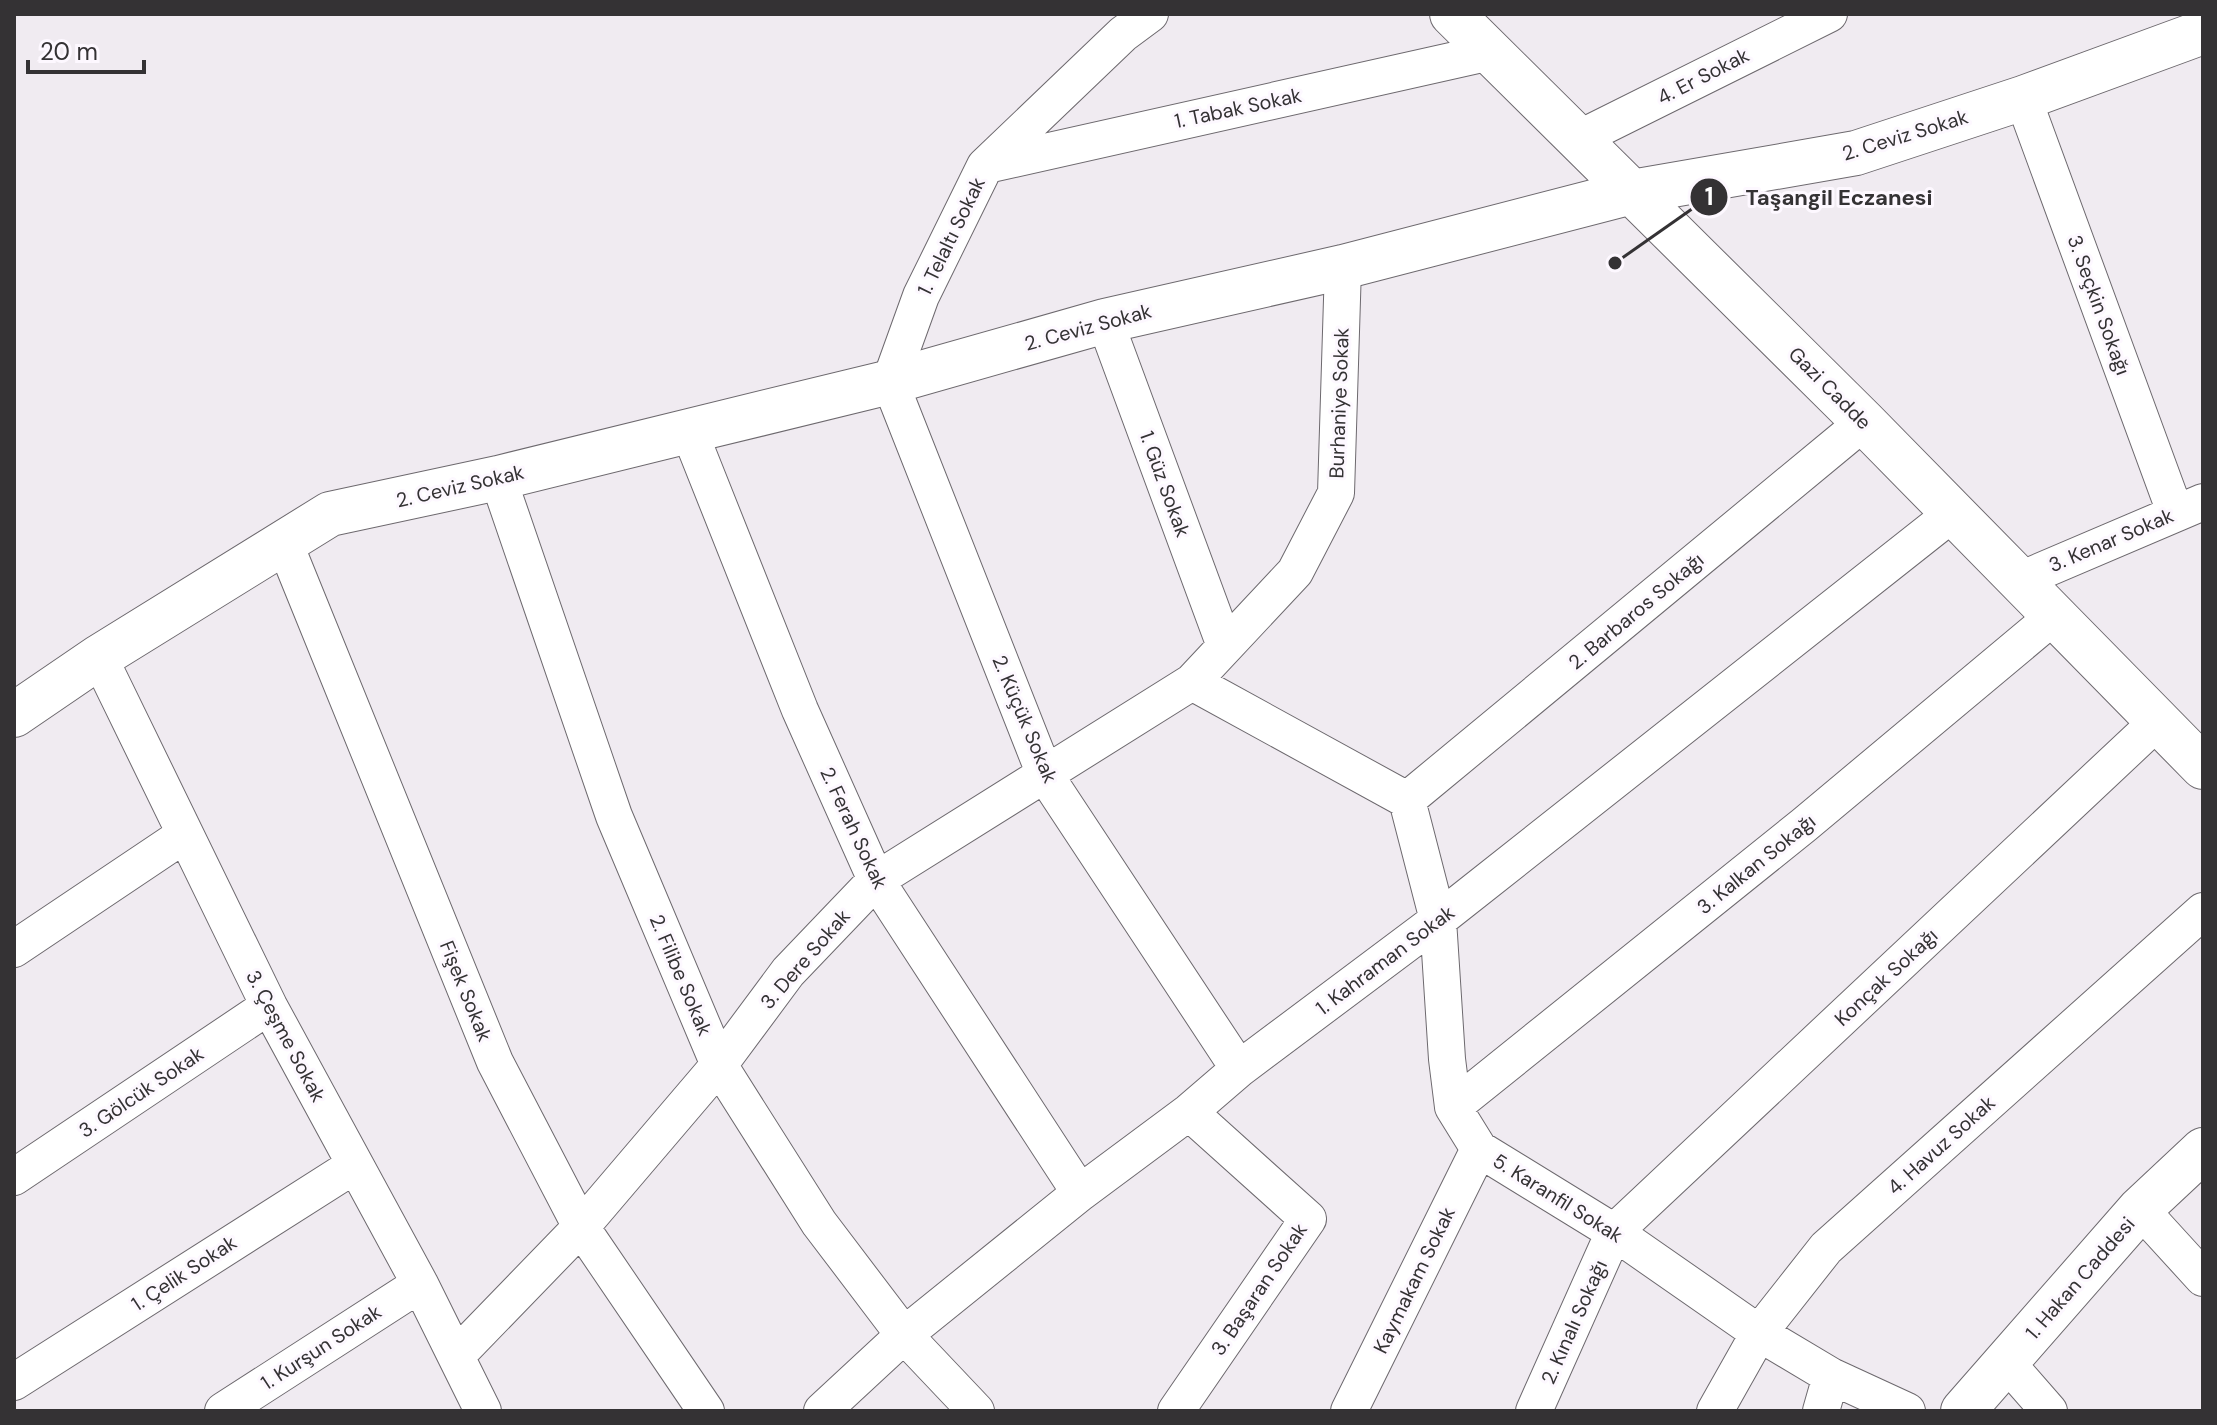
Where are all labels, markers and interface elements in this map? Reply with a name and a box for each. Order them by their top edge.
scale bar [28,24,144,74]
text: 20 m [40,36,98,67]
street label: 4. Er Sokak [1653,42,1753,110]
street label: 1. Tabak Sokak [1172,82,1304,134]
street label: 2. Ceviz Sokak [1839,104,1971,166]
street label: 1. Telaltı Sokak [911,173,991,299]
callout: Taşangil Eczanesi [1689,174,1948,220]
text: 1 [1705,181,1713,212]
text: Taşangil Eczanesi [1746,183,1932,212]
street label: 3. Seçkin Sokağı [2062,231,2136,379]
street label: 2. Ceviz Sokak [1022,298,1154,356]
street label: Burhaniye Sokak [1323,327,1355,479]
street label: Gazi Cadde [1783,341,1877,435]
street label: 1. Güz Sokak [1134,427,1196,541]
street label: 2. Ceviz Sokak [394,459,526,513]
street label: 3. Kenar Sokak [2045,502,2177,578]
street label: 2. Barbaros Sokağı [1563,547,1709,675]
street label: 2. Küçük Sokak [986,651,1064,787]
street label: 2. Ferah Sokak [814,763,894,893]
street label: 3. Kalkan Sokağı [1691,808,1821,920]
street label: 1. Kahraman Sokak [1310,899,1460,1021]
street label: 3. Dere Sokak [754,904,856,1014]
street label: 2. Filibe Sokak [644,910,718,1040]
street label: Konçak Sokağı [1829,922,1943,1032]
street label: Fişek Sokak [434,937,498,1045]
street label: 3. Çeşme Sokak [240,966,332,1106]
street label: 3. Gölcük Sokak [73,1041,209,1143]
street label: 4. Havuz Sokak [1882,1090,2000,1200]
street label: 5. Karanfil Sokak [1488,1148,1628,1248]
street label: Kaymakam Sokak [1367,1202,1461,1358]
street label: 1. Hakan Caddesi [2020,1211,2140,1345]
street label: 3. Başaran Sokak [1205,1218,1313,1360]
street label: 1. Çelik Sokak [126,1229,242,1317]
street label: 2. Kınalı Sokağı [1535,1256,1613,1388]
street label: 1. Kurşun Sokak [256,1298,386,1396]

